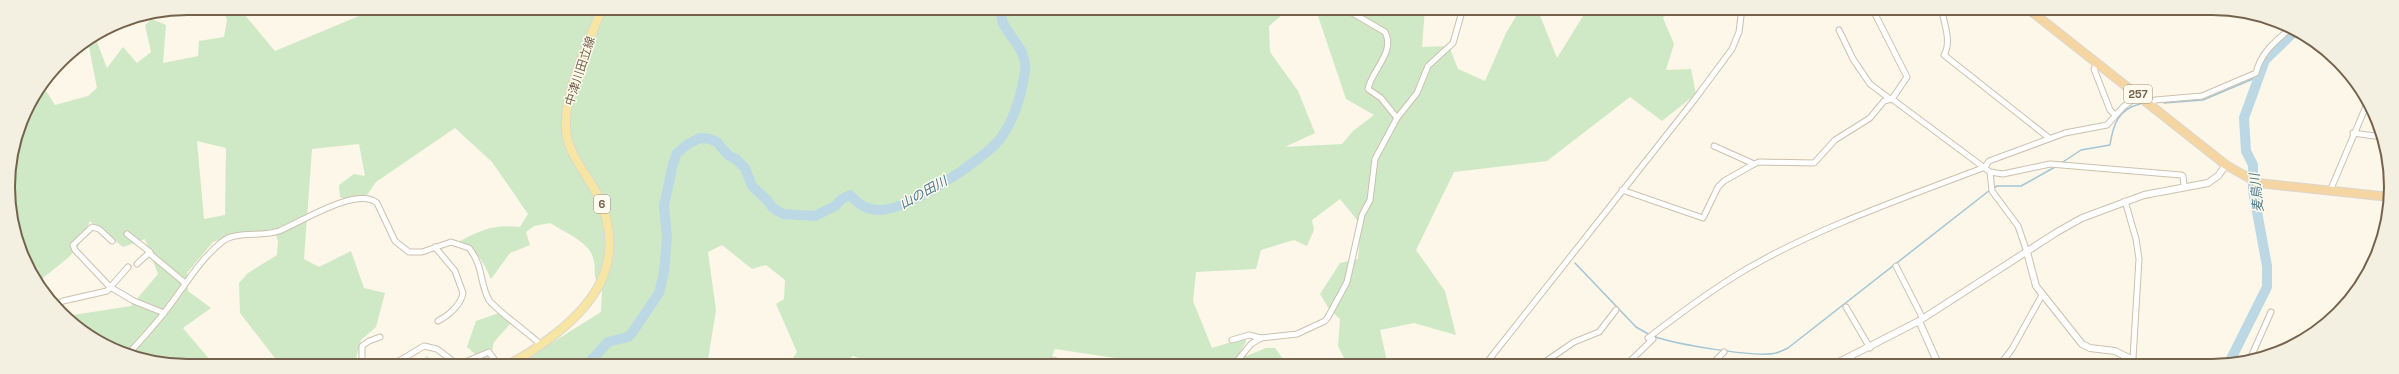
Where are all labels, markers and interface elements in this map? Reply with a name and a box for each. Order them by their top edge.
street label: 中津川田立線 [561,34,599,108]
road number: 257 [2124,85,2152,103]
water label: 山の田川 [896,171,952,212]
water label: 麦鳥川 [2246,171,2267,213]
road number: 6 [594,195,610,213]

